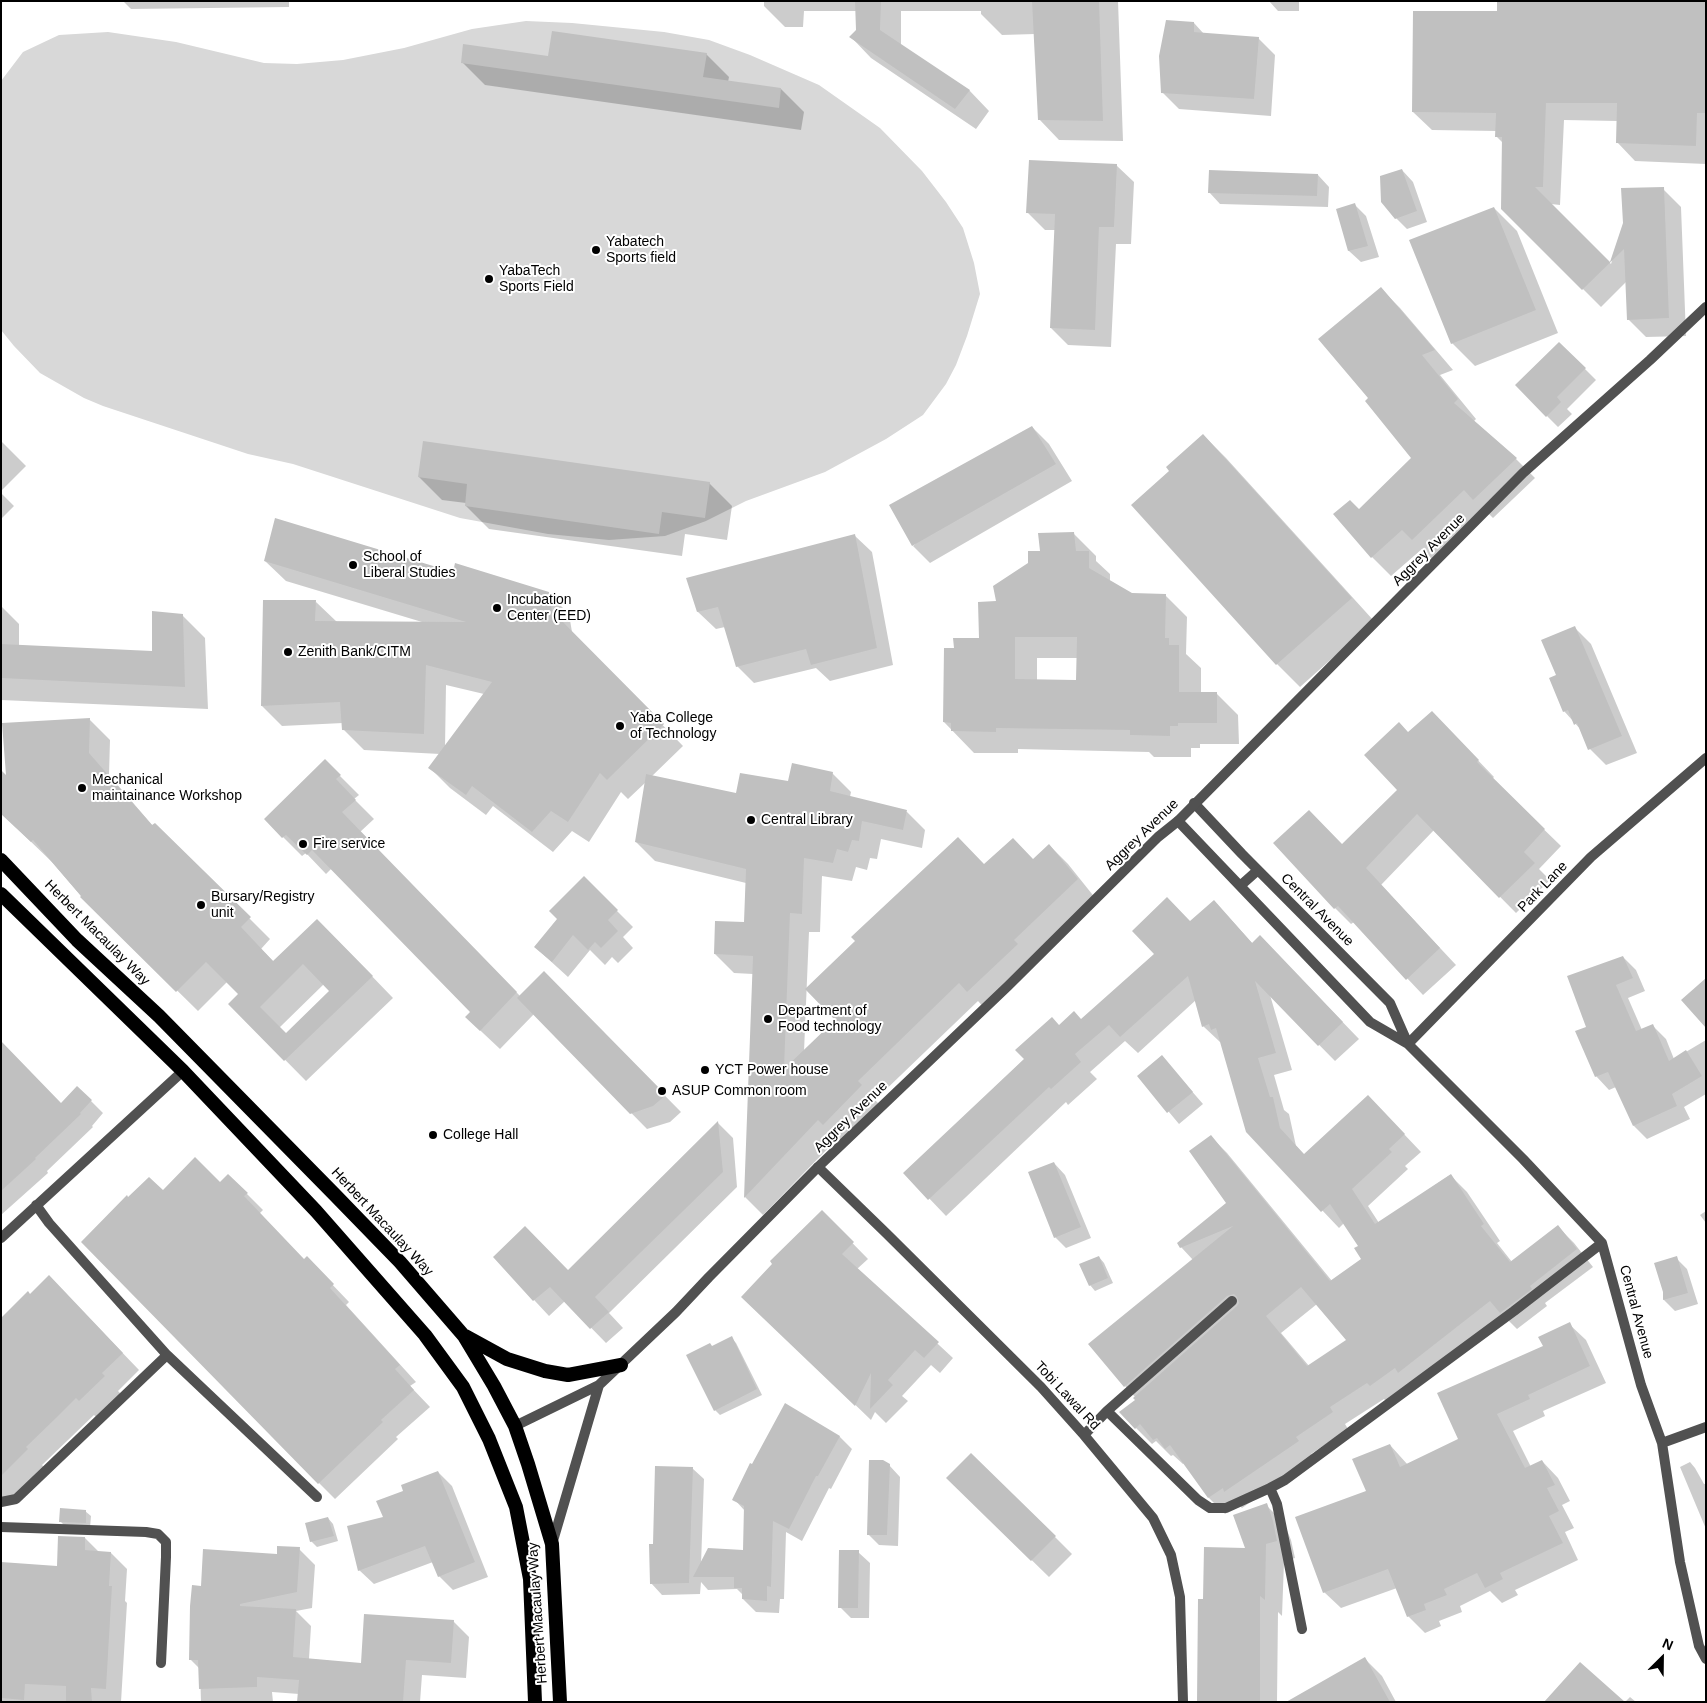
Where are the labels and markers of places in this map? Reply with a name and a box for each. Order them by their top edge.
place label: Yabatech Sports field [606,234,676,266]
marker: Yabatech Sports field [590,244,602,256]
place label: YabaTech Sports Field [499,263,574,296]
marker: YabaTech Sports Field [483,273,495,285]
place label: School of Liberal Studies [363,549,456,582]
marker: School of Liberal Studies [347,559,359,571]
place label: Incubation Center (EED) [507,592,591,624]
marker: Incubation Center (EED) [491,602,503,614]
place label: Zenith Bank/CITM [298,644,411,660]
marker: Zenith Bank/CITM [282,646,294,658]
place label: Yaba College of Technology [630,710,716,742]
marker: Yaba College of Technology [614,720,626,732]
place label: Mechanical maintainance Workshop [92,772,242,804]
marker: Mechanical maintainance Workshop [76,782,88,794]
place label: Central Library [761,812,853,828]
marker: Central Library [745,814,757,826]
place label: Fire service [313,836,385,852]
marker: Fire service [297,838,309,850]
place label: Bursary/Registry unit [211,889,314,922]
marker: Bursary/Registry unit [195,899,207,911]
place label: Department of Food technology [778,1003,882,1036]
marker: Department of Food technology [762,1013,774,1025]
place label: YCT Power house [715,1062,829,1078]
marker: YCT Power house [699,1064,711,1076]
place label: ASUP Common room [672,1083,807,1099]
marker: ASUP Common room [656,1085,668,1097]
place label: College Hall [443,1127,518,1143]
marker: College Hall [427,1129,439,1141]

